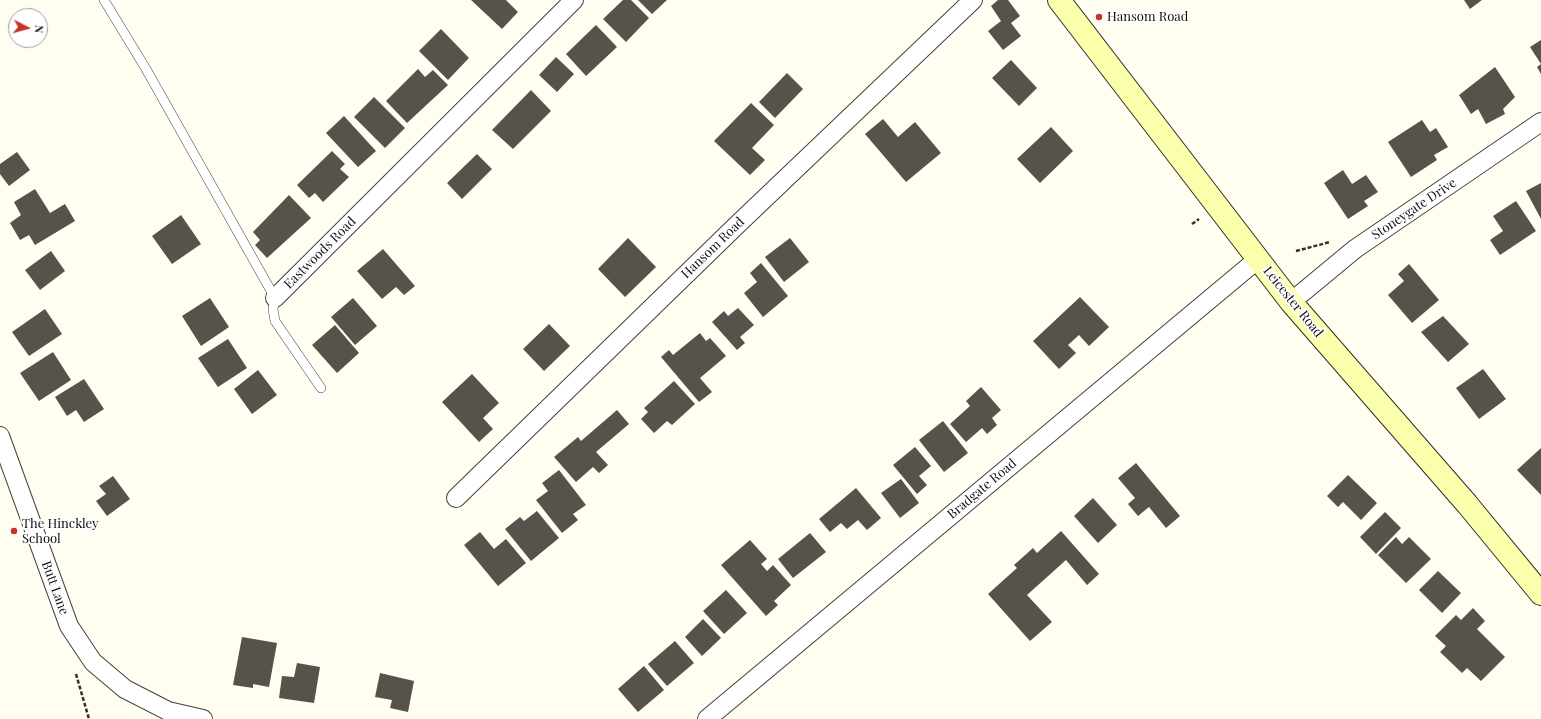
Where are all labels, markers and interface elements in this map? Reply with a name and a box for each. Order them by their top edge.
north arrow [8,8,48,48]
place label: Hansom Road [1107,9,1188,25]
marker: Hansom Road [1094,12,1104,22]
text: N [32,24,47,34]
street label: Stoneygate Drive [1369,175,1459,243]
street label: Eastwoods Road [281,214,359,292]
street label: Hansom Road [678,214,748,282]
street label: Leicester Road [1260,263,1326,341]
street label: Bradgate Road [944,456,1020,522]
place label: The Hinckley School [22,516,99,547]
marker: The Hinckley School [9,526,19,536]
street label: Butt Lane [38,559,72,617]

